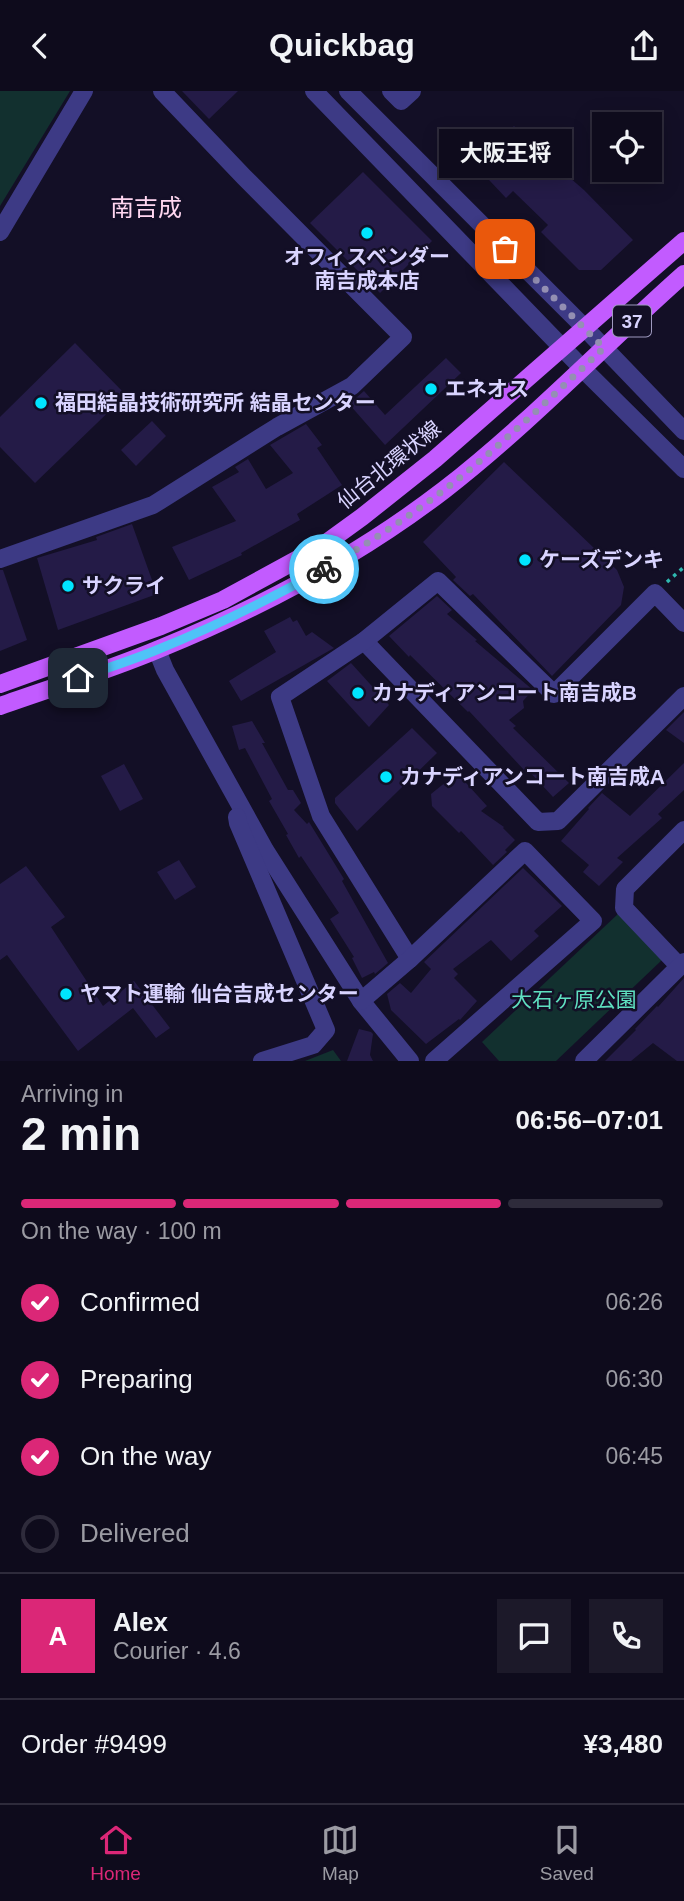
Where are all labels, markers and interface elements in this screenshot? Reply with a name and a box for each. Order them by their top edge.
icon: back [21,27,59,65]
text: Quickbag [269,27,415,63]
icon: share [625,27,663,65]
map controls [592,112,662,182]
button: locate [592,112,662,182]
callout: 大阪王将 [438,130,572,179]
text: 大阪王将 [460,140,552,166]
district label: 南吉成 [110,194,182,221]
pin [475,219,535,279]
marker: オフィスベンダー 南吉成本店 [359,225,375,241]
icon: bag [486,230,524,268]
place label: オフィスベンダー 南吉成本店 [284,245,450,292]
road number: 37 [613,305,651,337]
place label: エネオス [445,377,529,400]
marker: エネオス [423,381,439,397]
place label: 福田結晶技術研究所 結晶センター [55,391,376,414]
marker: 福田結晶技術研究所 結晶センター [33,395,49,411]
street label: 仙台北環状線 [332,416,445,513]
courier [289,534,359,604]
place label: ケーズデンキ [539,548,664,571]
icon: bike [305,550,343,588]
marker: ケーズデンキ [517,552,533,568]
place label: サクライ [82,574,166,597]
marker: サクライ [60,578,76,594]
pin [48,648,108,708]
icon: home [59,659,97,697]
place label: カナディアンコート南吉成B [372,681,637,704]
marker: カナディアンコート南吉成B [350,685,366,701]
place label: カナディアンコート南吉成A [400,765,665,788]
marker: カナディアンコート南吉成A [378,769,394,785]
place label: ヤマト運輸 仙台吉成センター [80,982,359,1005]
marker: ヤマト運輸 仙台吉成センター [58,986,74,1002]
park label: 大石ヶ原公園 [511,988,637,1011]
text: Arriving in [21,1081,123,1107]
text: 06:56–07:01 [516,1105,663,1135]
text: 2 min [21,1108,141,1160]
text: On the way · 100 m [21,1218,222,1244]
icon: check [21,1284,59,1322]
text: Confirmed [80,1287,200,1317]
text: 06:26 [605,1289,663,1315]
icon: check [21,1361,59,1399]
text: Preparing [80,1364,193,1394]
text: 06:30 [605,1366,663,1392]
icon: check [21,1438,59,1476]
text: On the way [80,1441,212,1471]
text: 06:45 [605,1443,663,1469]
text: Delivered [80,1518,190,1548]
button: chat [497,1599,571,1673]
button: phone [589,1599,663,1673]
text: Alex [113,1607,168,1637]
text: A [49,1621,67,1651]
text: Courier · 4.6 [113,1638,241,1664]
text: Order #9499 [21,1729,167,1759]
text: ¥3,480 [583,1729,663,1759]
tab: Home [90,1821,141,1885]
tab: Map [321,1821,359,1885]
tab: Saved [540,1821,594,1885]

